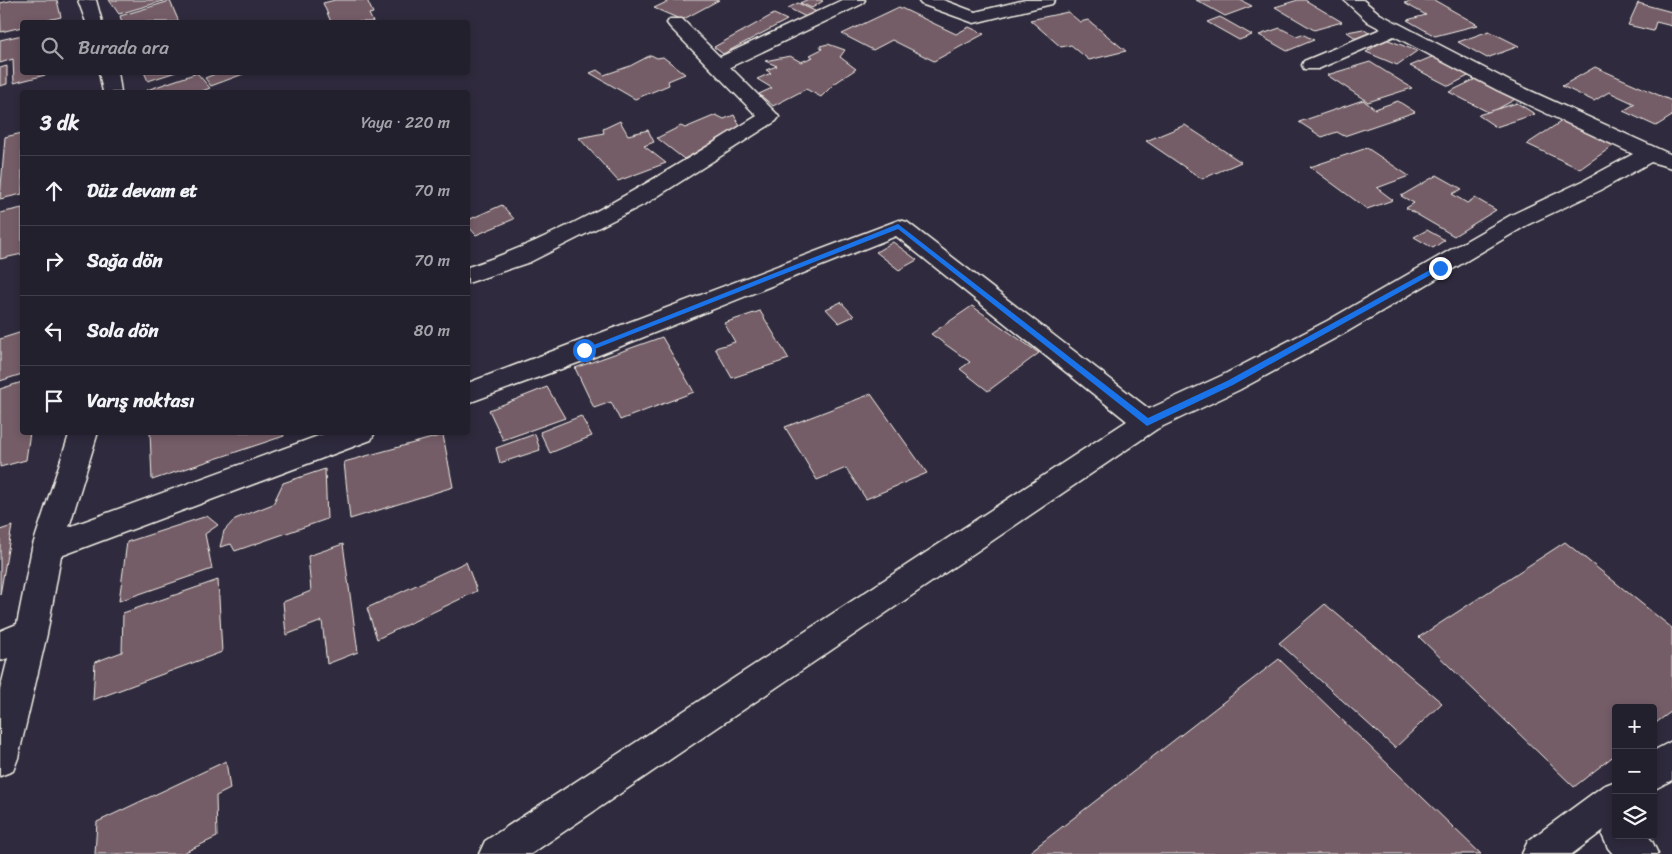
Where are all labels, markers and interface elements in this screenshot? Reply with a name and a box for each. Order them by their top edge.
search box [20,20,470,75]
text: Burada ara [78,31,169,64]
icon: search [38,34,66,62]
text: 3 dk [40,104,79,142]
text: Yaya · 220 m [361,108,450,137]
text: Düz devam et [87,174,198,207]
text: 70 m [414,176,450,205]
icon: ahead [40,177,68,205]
text: Sağa dön [87,244,162,277]
text: 70 m [414,246,450,275]
icon: right [40,247,68,275]
route end [1429,257,1452,280]
text: Sola dön [87,314,158,347]
text: 80 m [414,316,450,345]
icon: left [40,317,68,345]
route start [573,339,596,362]
text: Varış noktası [87,384,194,417]
icon: arrive [40,387,68,415]
map controls [1612,704,1657,839]
button: + [1612,704,1657,749]
button: − [1612,749,1657,794]
button: layers [1612,794,1657,839]

